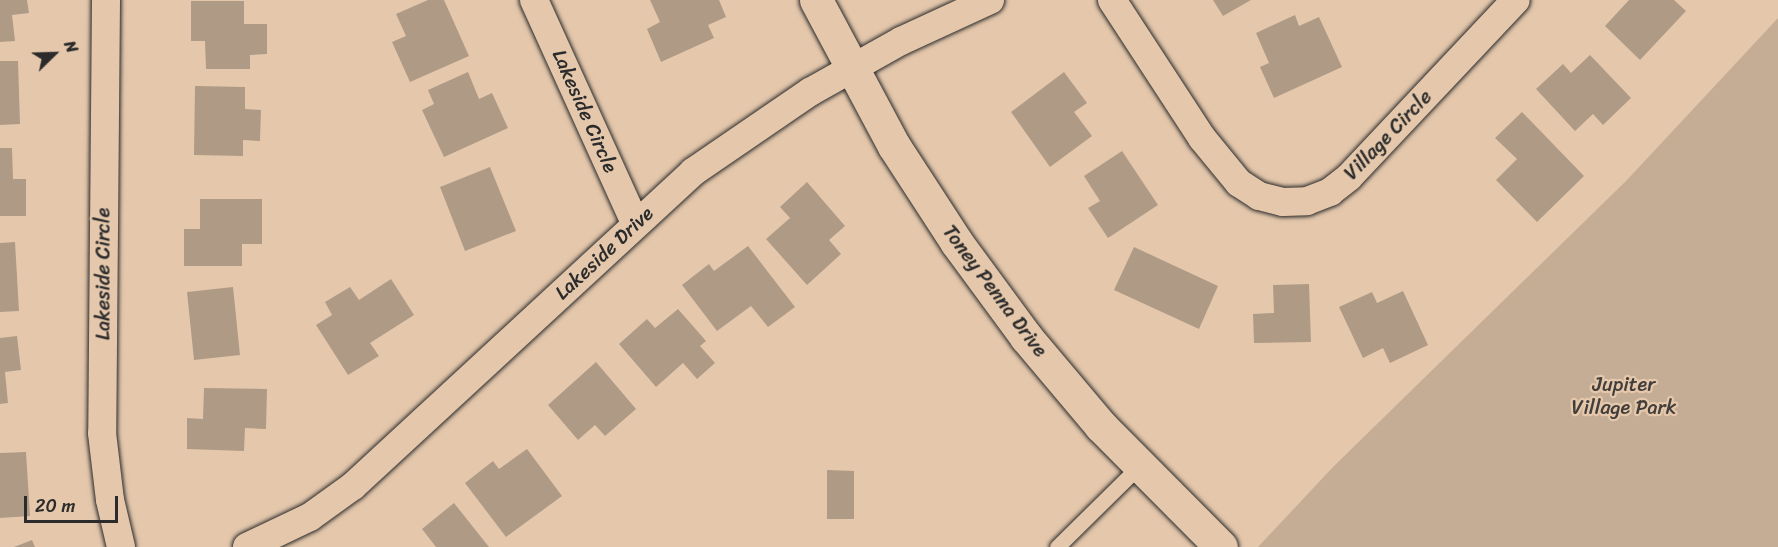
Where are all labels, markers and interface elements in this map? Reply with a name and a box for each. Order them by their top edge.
north arrow [24,24,84,84]
text: N [56,36,87,58]
street label: Lakeside Circle [547,45,623,177]
street label: Village Circle [1339,85,1437,185]
street label: Lakeside Drive [550,201,658,305]
street label: Lakeside Circle [91,207,115,341]
street label: Toney Penna Drive [937,220,1053,362]
park label: Jupiter Village Park [1572,372,1676,419]
scale bar [27,484,122,522]
text: 20 m [35,490,75,522]

